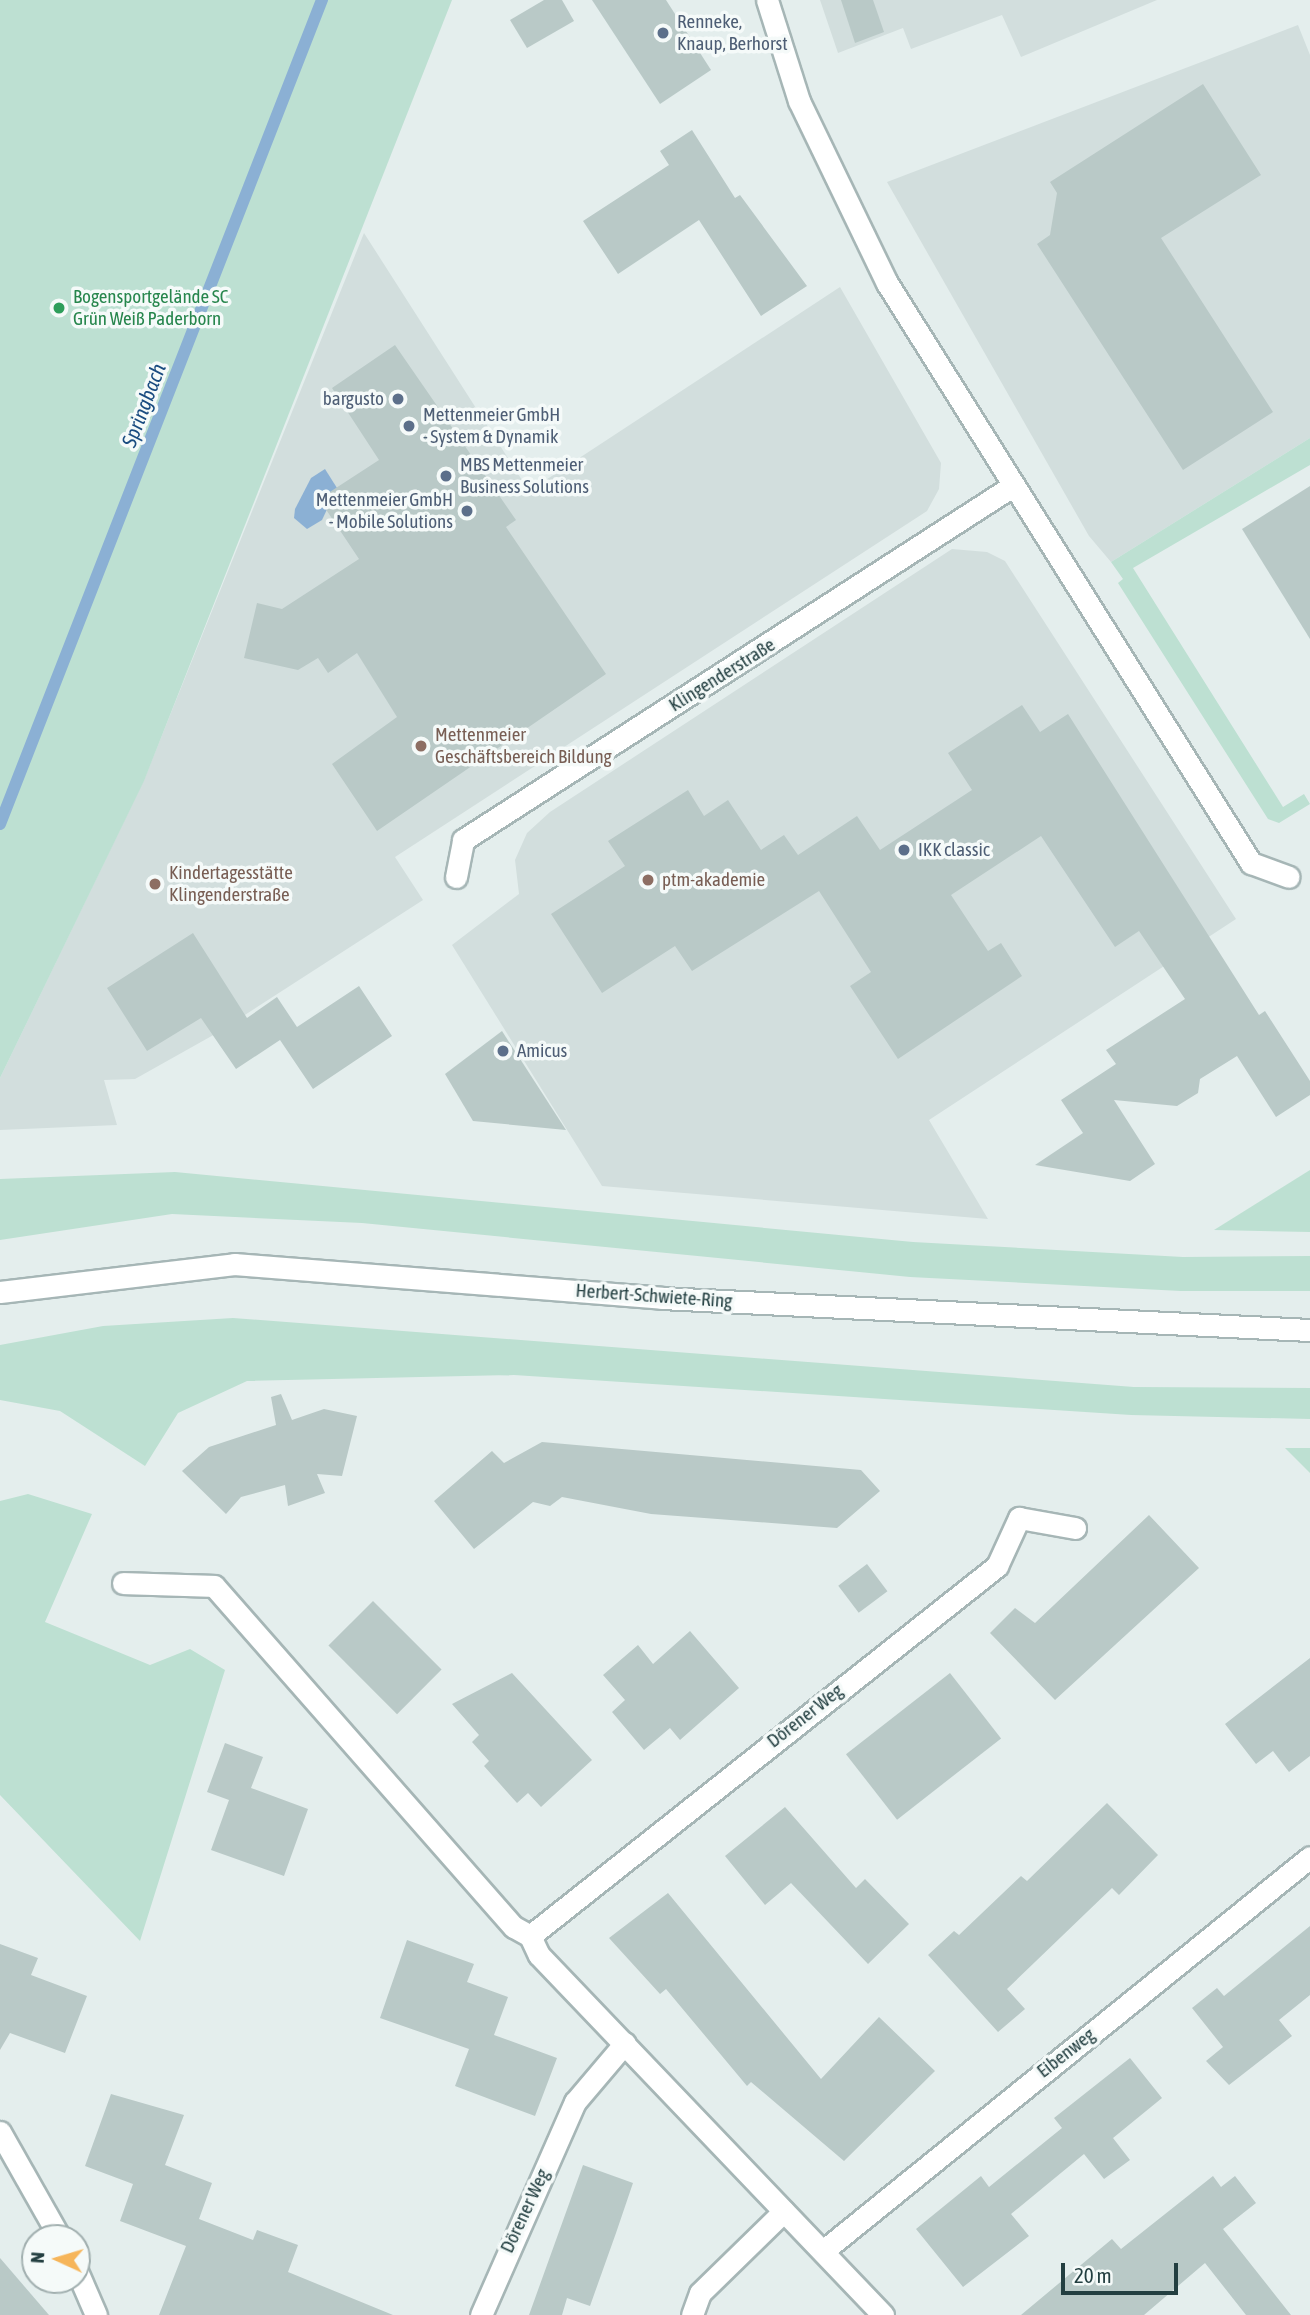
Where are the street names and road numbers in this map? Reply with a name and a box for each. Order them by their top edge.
street label: Klingenderstraße [665,633,779,717]
street label: Herbert-Schwiete-Ring [575,1279,733,1313]
street label: Dörener Weg [763,1679,847,1753]
street label: Eibenweg [1032,2023,1100,2083]
street label: Dörener Weg [496,2165,554,2257]

